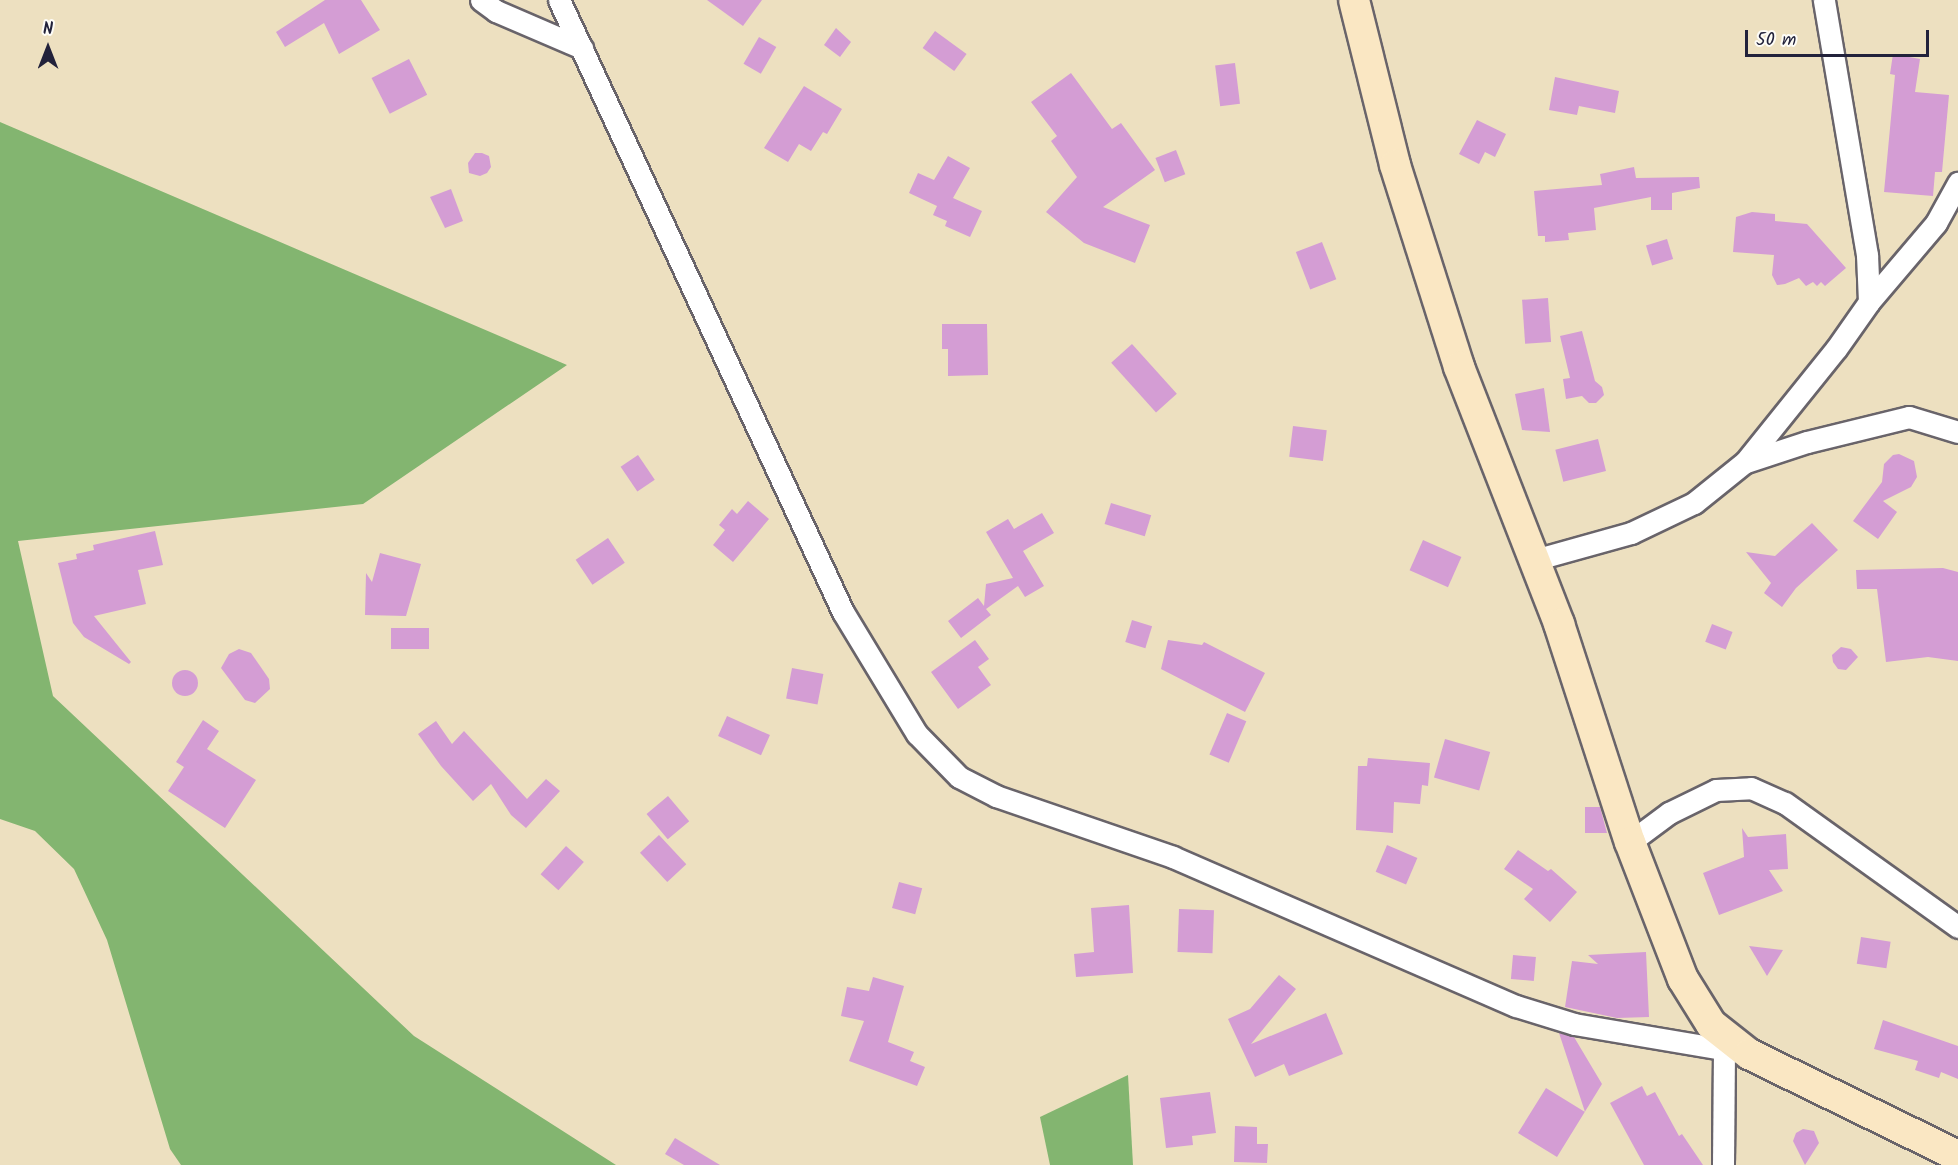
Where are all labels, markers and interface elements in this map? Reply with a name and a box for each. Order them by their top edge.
text: N [43,17,53,42]
north arrow [18,18,78,78]
scale bar [1748,18,1932,56]
text: 50 m [1756,26,1796,55]

